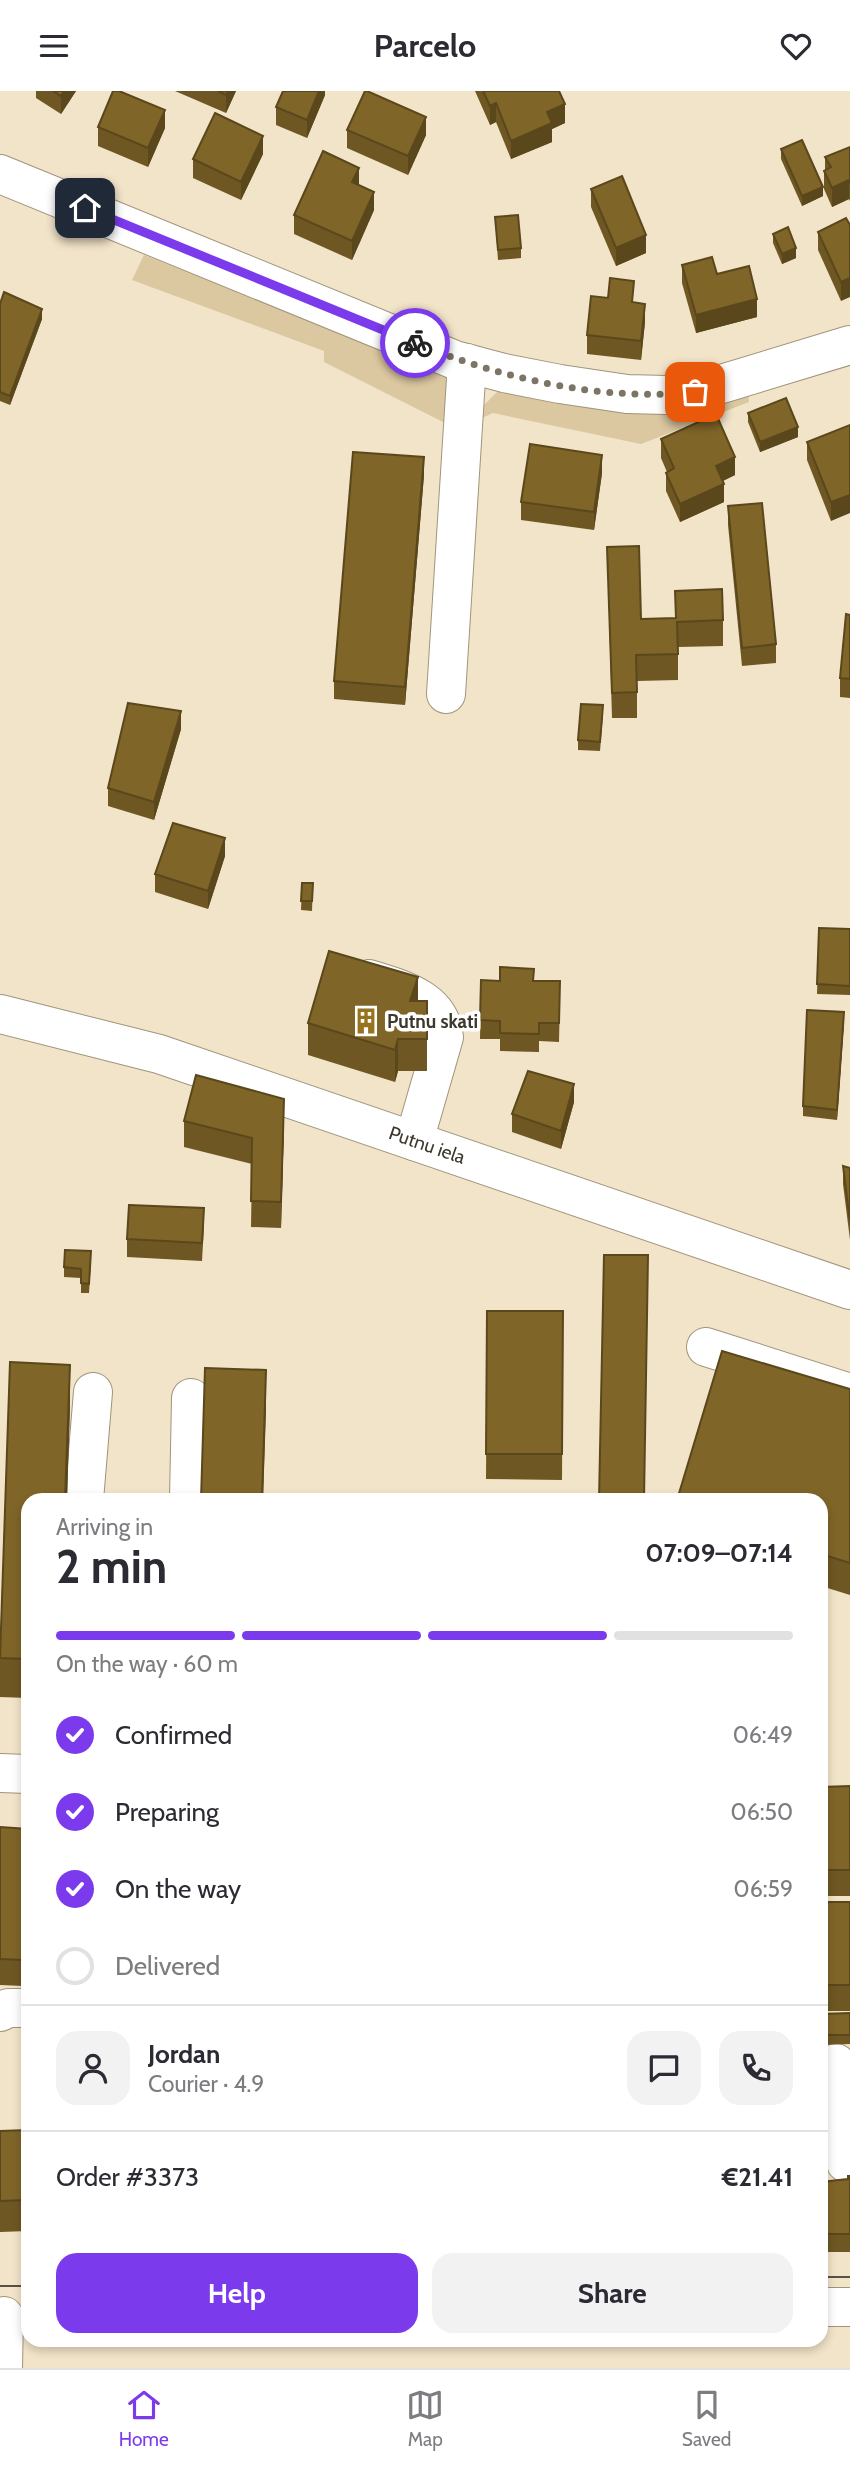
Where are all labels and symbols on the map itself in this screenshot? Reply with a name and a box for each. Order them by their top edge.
pin [55,178,115,238]
courier [380,308,450,378]
pin [665,362,725,422]
building icon: Putnu skati [351,1006,381,1036]
place label: Putnu skati [387,1010,478,1033]
street label: Putnu iela [386,1121,468,1169]

